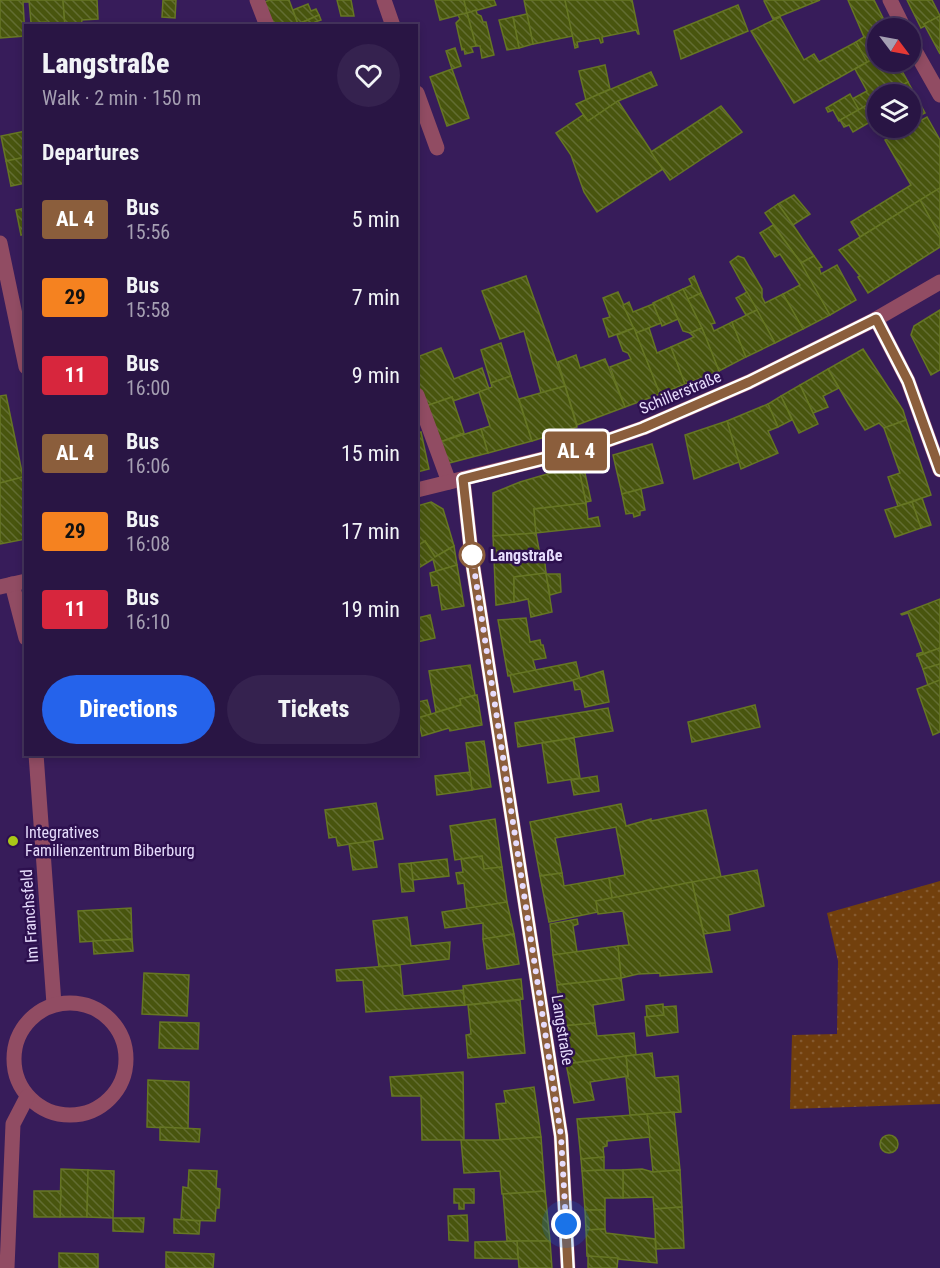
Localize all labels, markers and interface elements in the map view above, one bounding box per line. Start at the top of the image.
north arrow [867,18,921,72]
map controls [867,18,921,138]
button: heart [337,44,400,107]
text: Langstraße [42,47,169,80]
button: layers [867,84,921,138]
text: Walk · 2 min · 150 m [42,86,201,110]
text: Departures [42,140,139,165]
text: Bus [126,195,159,220]
text: AL 4 [56,207,94,231]
text: 5 min [352,207,400,232]
text: 15:56 [126,220,170,244]
text: Bus [126,273,159,298]
text: 29 [64,285,86,309]
text: 7 min [352,285,400,310]
text: 15:58 [126,298,170,322]
text: Bus [126,351,159,376]
text: 11 [64,363,86,387]
text: 9 min [352,363,400,388]
street label: Schillerstraße [636,367,724,418]
text: 16:00 [126,376,170,400]
text: Bus [126,429,159,454]
line badge: AL 4 [534,432,618,470]
text: AL 4 [557,439,595,463]
text: AL 4 [56,441,94,465]
text: 15 min [341,441,400,466]
text: 16:06 [126,454,170,478]
text: Bus [126,507,159,532]
text: 29 [64,519,86,543]
text: 17 min [341,519,400,544]
text: 16:08 [126,532,170,556]
marker: Langstraße [459,542,485,568]
place label: Langstraße [490,546,563,565]
text: Bus [126,585,159,610]
text: 11 [64,597,86,621]
text: 19 min [341,597,400,622]
text: 16:10 [126,610,170,634]
button: Directions [42,675,215,744]
button: Tickets [227,675,400,744]
place label: Integratives Familienzentrum Biberburg [25,823,195,860]
marker: Integratives Familienzentrum Biberburg [6,834,20,848]
street label: Im Franchsfeld [17,869,42,963]
street label: Langstraße [548,994,577,1067]
your location [551,1209,581,1239]

